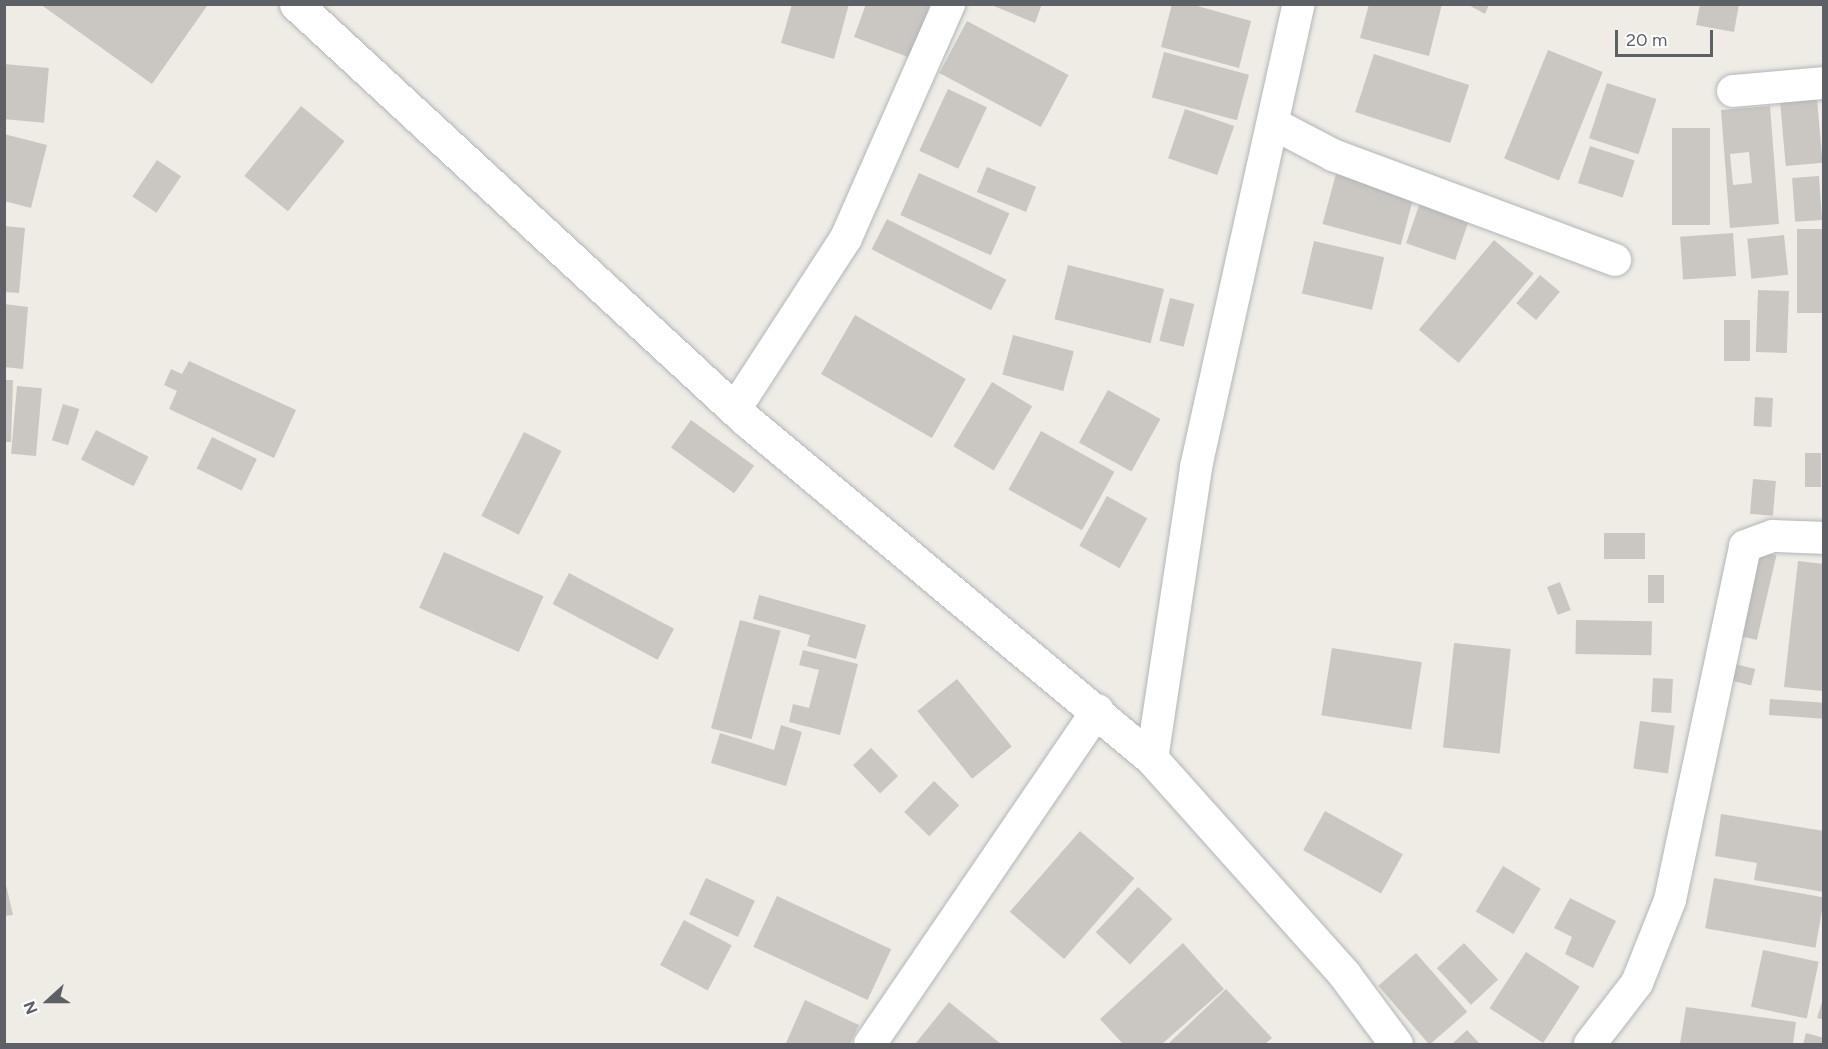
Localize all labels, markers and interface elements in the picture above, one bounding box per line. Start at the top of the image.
scale bar [1618,18,1716,56]
text: 20 m [1626,29,1667,51]
north arrow [18,971,78,1031]
text: N [20,998,42,1017]

